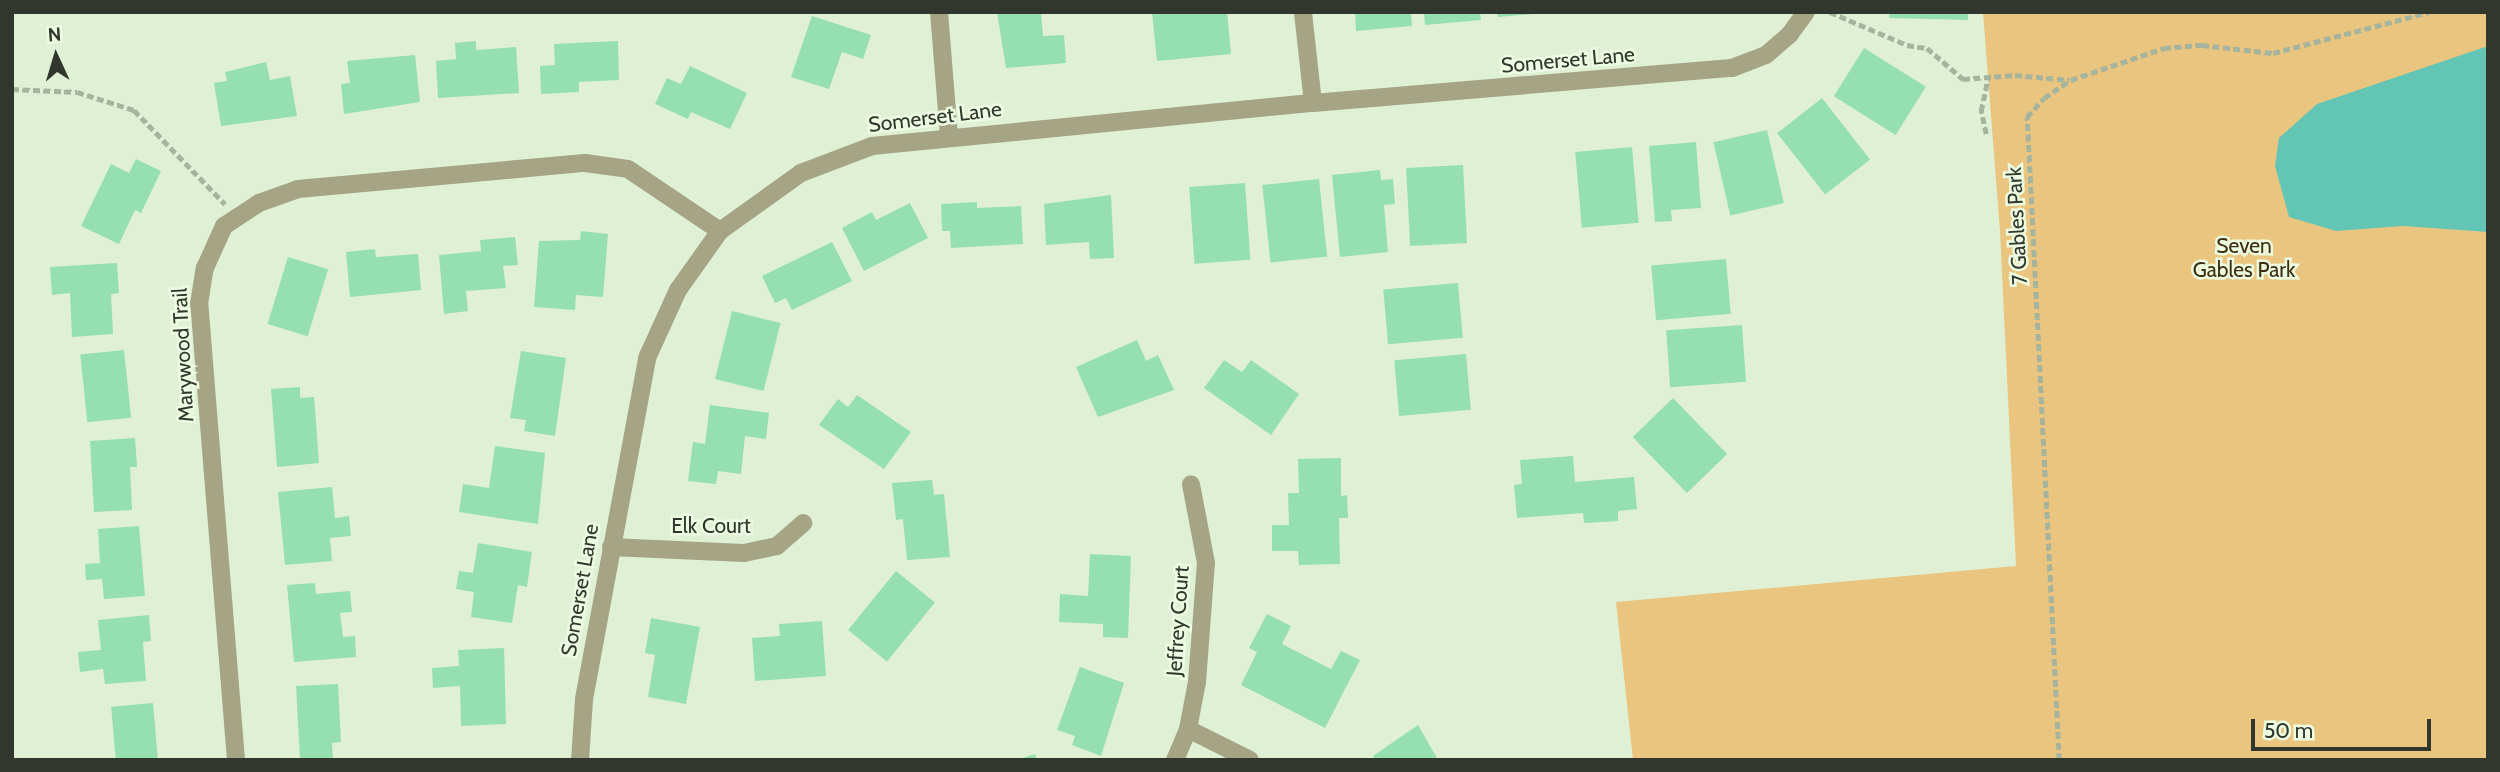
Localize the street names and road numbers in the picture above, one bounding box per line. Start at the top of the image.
street label: Somerset Lane [1500,42,1636,78]
street label: Somerset Lane [867,96,1003,138]
street label: 7 Gables Park [2001,166,2033,286]
street label: Marywood Trail [167,287,199,423]
street label: Elk Court [671,513,751,539]
street label: Somerset Lane [556,522,604,658]
street label: Jeffrey Court [1162,565,1194,677]

